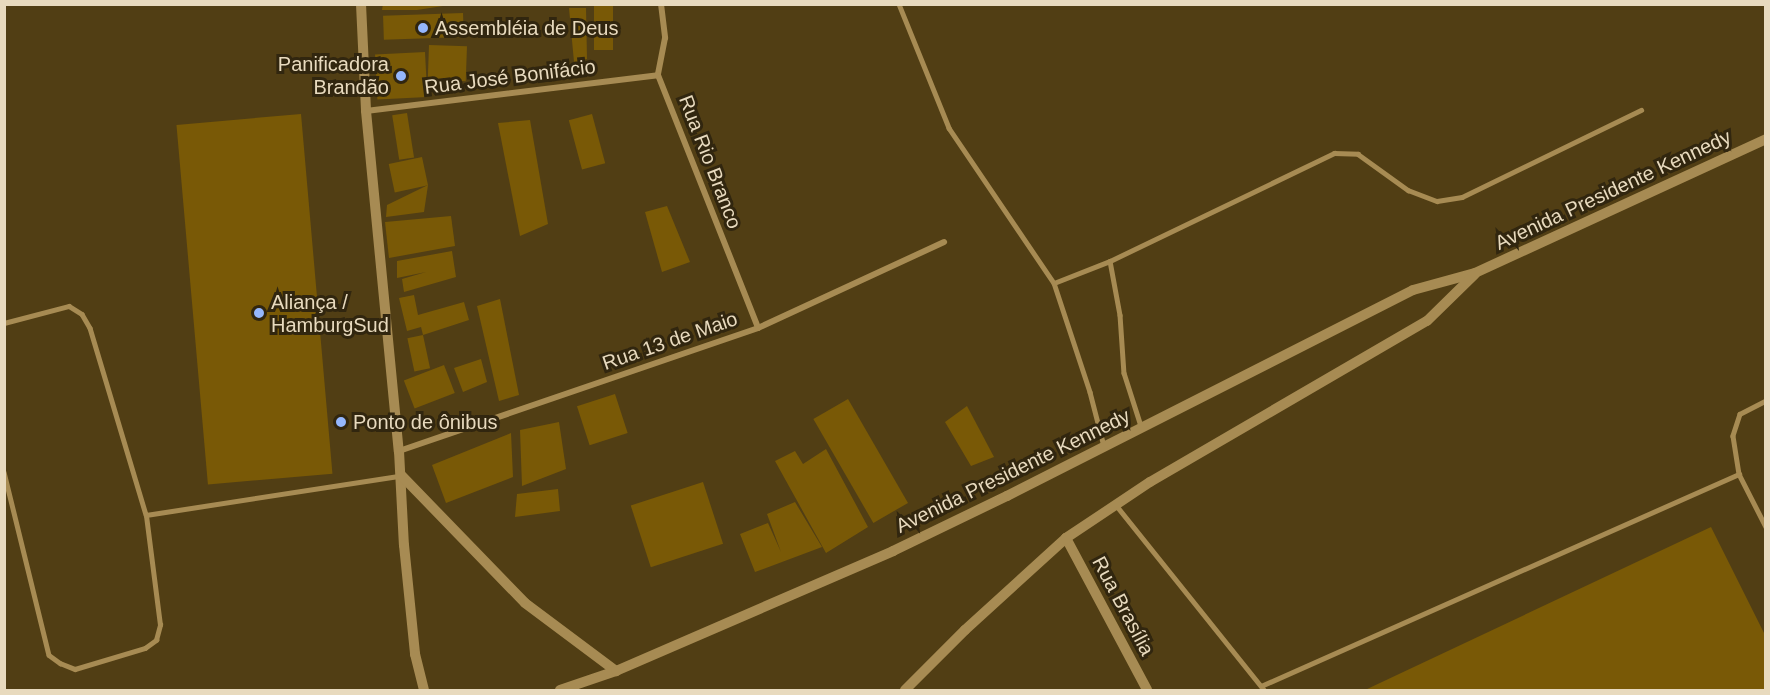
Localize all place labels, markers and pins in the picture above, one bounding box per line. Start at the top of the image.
place label: Assembléia de Deus [435,16,618,40]
marker: Assembléia de Deus [416,21,430,35]
place label: Panificadora Brandão [278,52,389,99]
marker: Panificadora Brandão [394,69,408,83]
place label: Aliança / HamburgSud [271,290,389,337]
marker: Aliança / HamburgSud [252,306,266,320]
place label: Ponto de ônibus [353,410,498,434]
marker: Ponto de ônibus [334,415,348,429]

